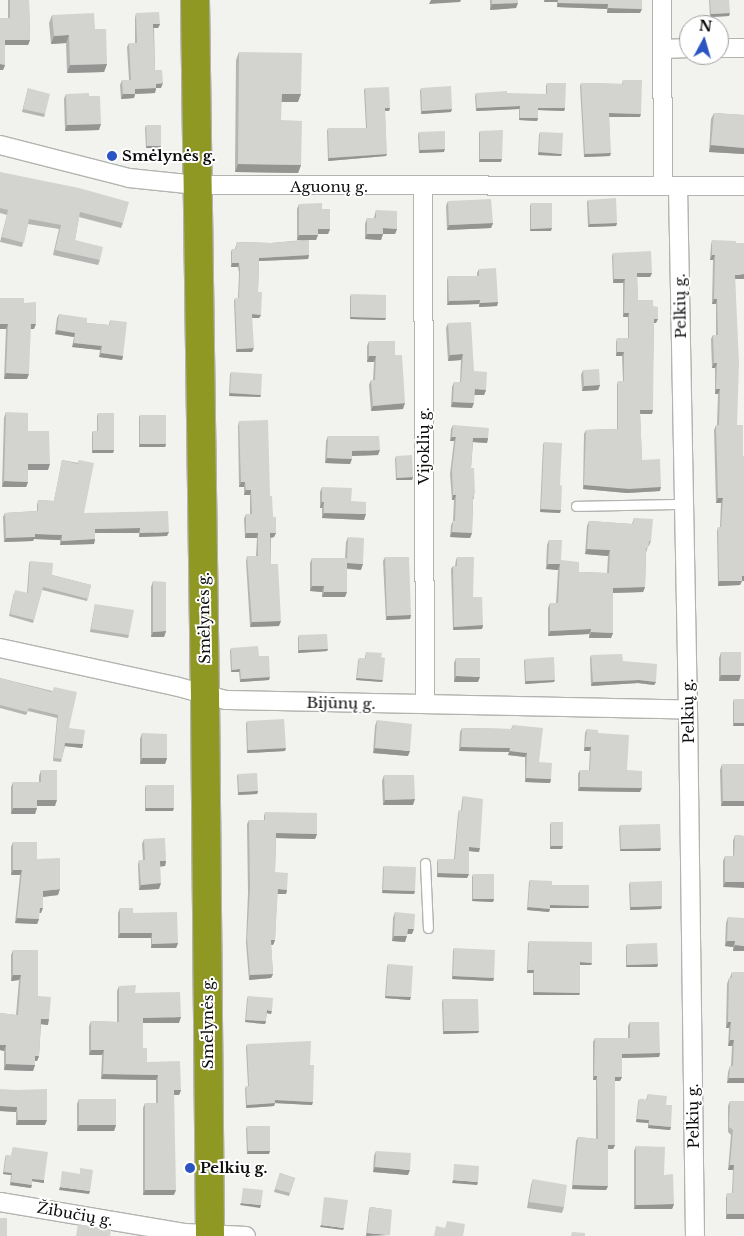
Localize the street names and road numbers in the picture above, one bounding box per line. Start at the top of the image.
street label: Aguonų g. [290,178,368,196]
street label: Pelkių g. [670,273,690,339]
street label: Vijoklių g. [415,407,433,485]
street label: Smėlynės g. [194,572,214,664]
street label: Pelkių g. [678,678,698,744]
street label: Bijūnų g. [306,693,376,713]
street label: Smėlynės g. [199,977,217,1069]
street label: Pelkių g. [683,1083,703,1149]
street label: Žibučių g. [36,1198,114,1230]

